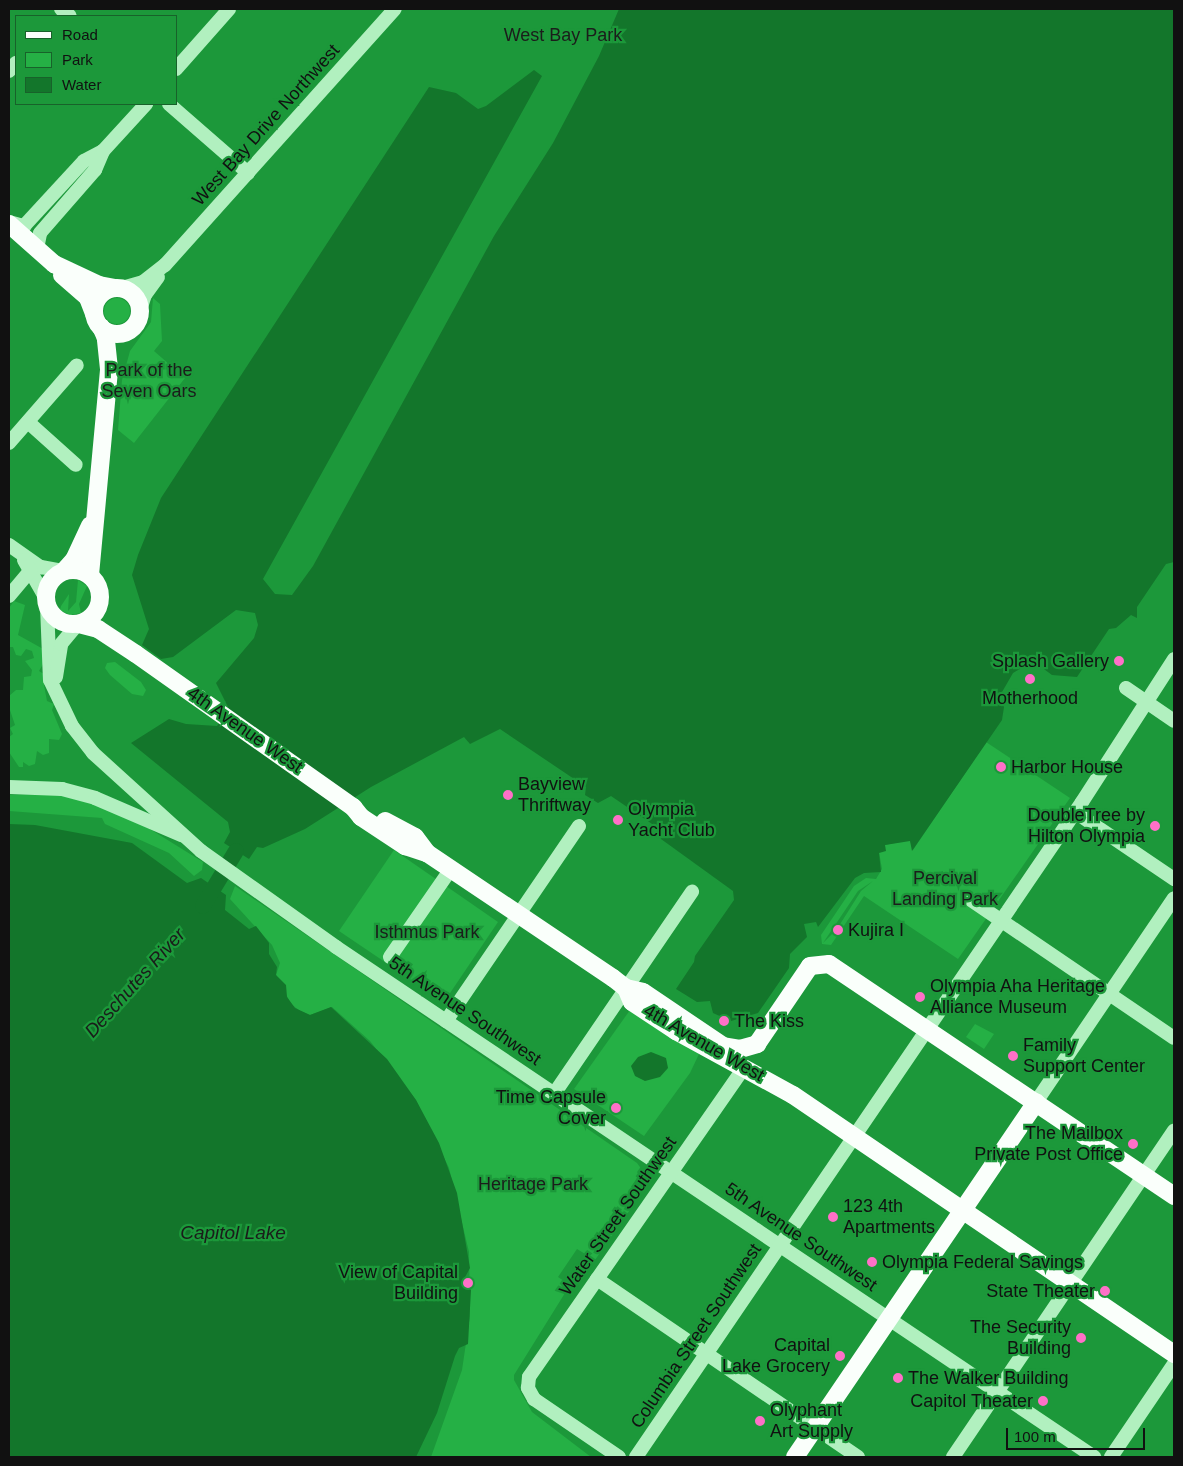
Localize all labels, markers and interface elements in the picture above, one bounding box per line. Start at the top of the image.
legend [15,15,178,105]
park label: West Bay Park [504,24,622,46]
text: Road [62,26,98,43]
street label: West Bay Drive Northwest [188,40,344,210]
text: Park [62,51,93,68]
text: Water [62,76,101,93]
park label: Park of the Seven Oars [101,360,197,402]
place label: Splash Gallery [992,650,1109,672]
marker: Splash Gallery [1113,655,1125,667]
marker: Motherhood [1024,673,1036,685]
street label: 4th Avenue West [183,682,307,778]
place label: Motherhood [982,687,1078,709]
place label: Harbor House [1011,756,1123,778]
marker: Harbor House [995,761,1007,773]
place label: Bayview Thriftway [518,774,591,816]
marker: Bayview Thriftway [502,789,514,801]
place label: Olympia Yacht Club [628,799,715,842]
place label: DoubleTree by Hilton Olympia [1028,805,1145,848]
marker: Olympia Yacht Club [612,814,624,826]
marker: DoubleTree by Hilton Olympia [1149,820,1161,832]
park label: Percival Landing Park [892,868,998,911]
place label: Kujira I [848,919,904,941]
park label: Isthmus Park [374,921,480,943]
water label: Deschutes River [80,924,190,1042]
marker: Kujira I [832,924,844,936]
street label: 5th Avenue Southwest [384,952,546,1070]
place label: Olympia Aha Heritage Alliance Museum [930,976,1106,1019]
marker: Olympia Aha Heritage Alliance Museum [914,991,926,1003]
street label: 4th Avenue West [640,1000,768,1086]
place label: The Kiss [734,1010,804,1032]
marker: The Kiss [718,1015,730,1027]
place label: Family Support Center [1023,1035,1145,1078]
marker: Family Support Center [1007,1050,1019,1062]
place label: Time Capsule Cover [496,1087,606,1130]
marker: Time Capsule Cover [610,1102,622,1114]
place label: The Mailbox Private Post Office [974,1123,1123,1166]
street label: Water Street Southwest [555,1132,681,1300]
marker: The Mailbox Private Post Office [1127,1138,1139,1150]
park label: Heritage Park [478,1173,588,1195]
street label: 5th Avenue Southwest [720,1178,882,1296]
place label: 123 4th Apartments [843,1196,935,1238]
marker: 123 4th Apartments [827,1211,839,1223]
water label: Capitol Lake [180,1222,286,1244]
street label: Columbia Street Southwest [626,1240,766,1432]
place label: Olympia Federal Savings [882,1251,1083,1273]
marker: Olympia Federal Savings [866,1256,878,1268]
place label: View of Capital Building [338,1262,458,1304]
marker: View of Capital Building [462,1277,474,1289]
place label: State Theater [986,1280,1095,1302]
marker: State Theater [1099,1285,1111,1297]
place label: The Security Building [970,1317,1071,1360]
marker: The Security Building [1075,1332,1087,1344]
place label: Capital Lake Grocery [722,1335,830,1378]
marker: Capital Lake Grocery [834,1350,846,1362]
place label: The Walker Building [908,1367,1068,1389]
marker: The Walker Building [892,1372,904,1384]
place label: Capitol Theater [910,1390,1033,1412]
marker: Capitol Theater [1037,1395,1049,1407]
place label: Olyphant Art Supply [770,1400,853,1442]
marker: Olyphant Art Supply [754,1415,766,1427]
scale bar [1008,1418,1147,1450]
text: 100 m [1014,1428,1056,1445]

